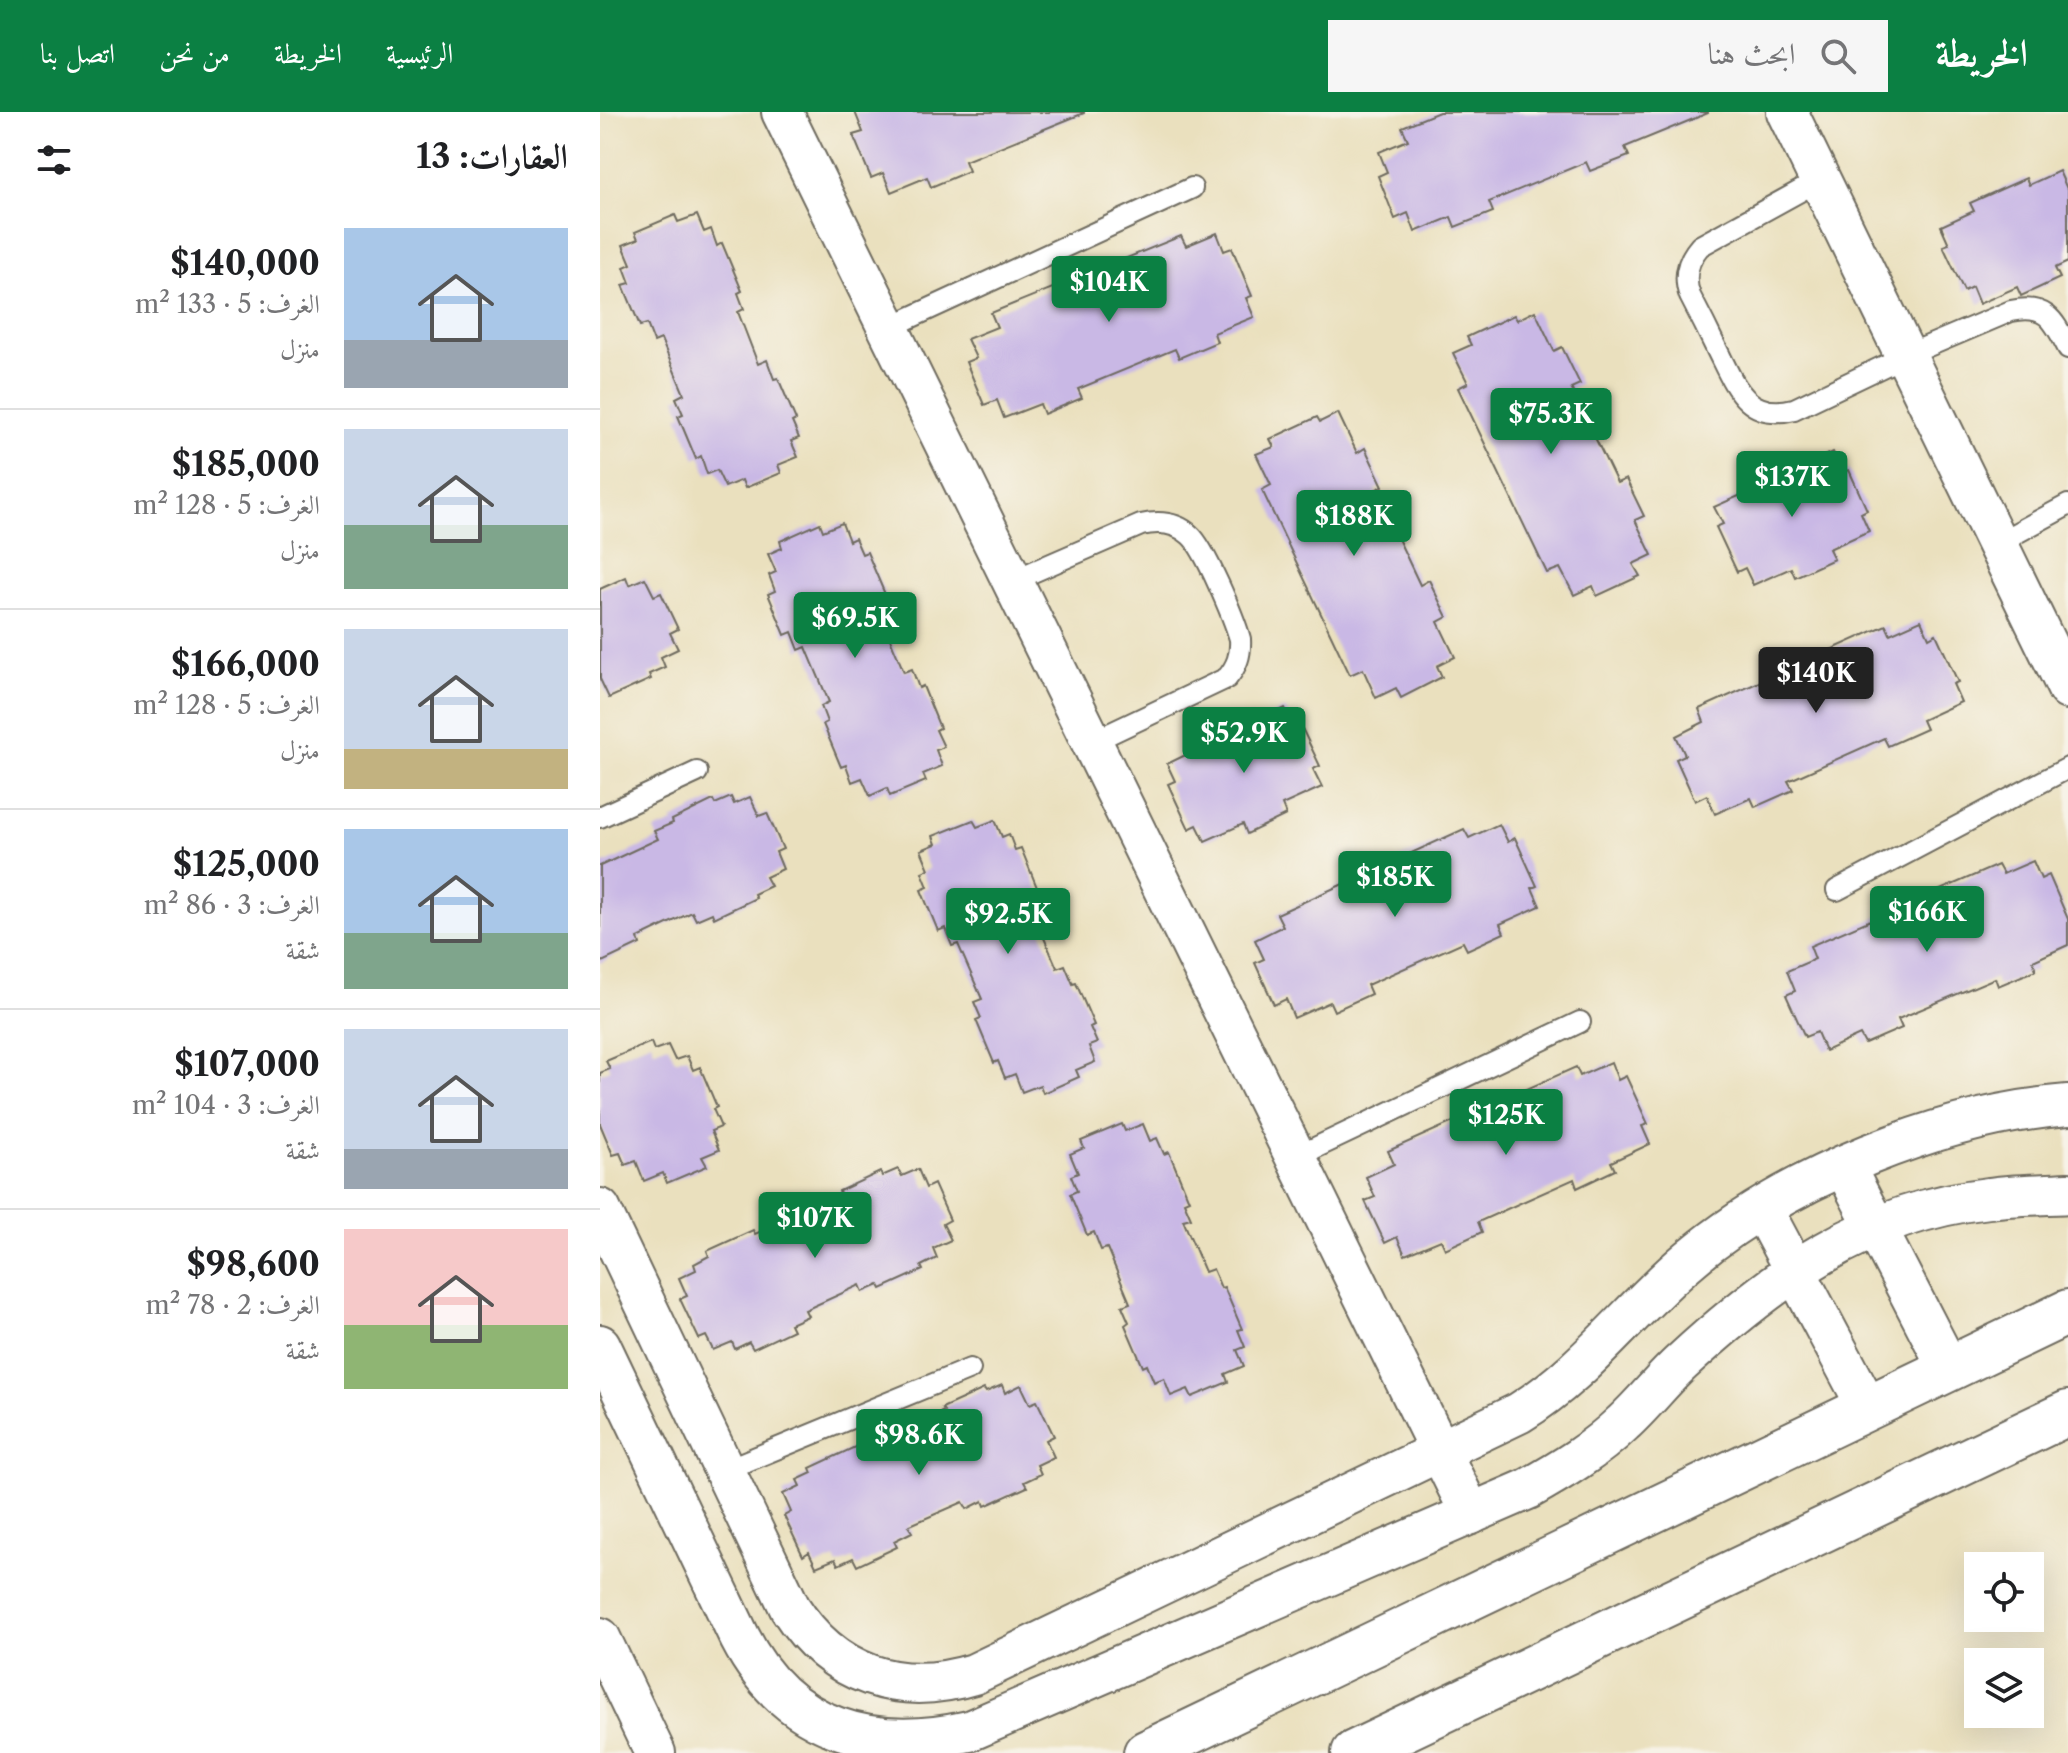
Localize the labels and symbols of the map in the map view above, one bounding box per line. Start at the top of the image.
pin: $104K [1053,256,1165,324]
pin: $75.3K [1486,388,1616,456]
pin: $137K [1736,451,1848,519]
pin: $188K [1298,490,1410,558]
pin: $69.5K [790,592,920,660]
pin: $140K [1760,647,1872,715]
pin: $52.9K [1179,707,1309,775]
pin: $185K [1339,851,1451,919]
pin: $166K [1871,886,1983,954]
pin: $92.5K [943,888,1073,956]
pin: $125K [1450,1089,1562,1157]
pin: $107K [759,1192,871,1260]
pin: $98.6K [854,1409,984,1477]

